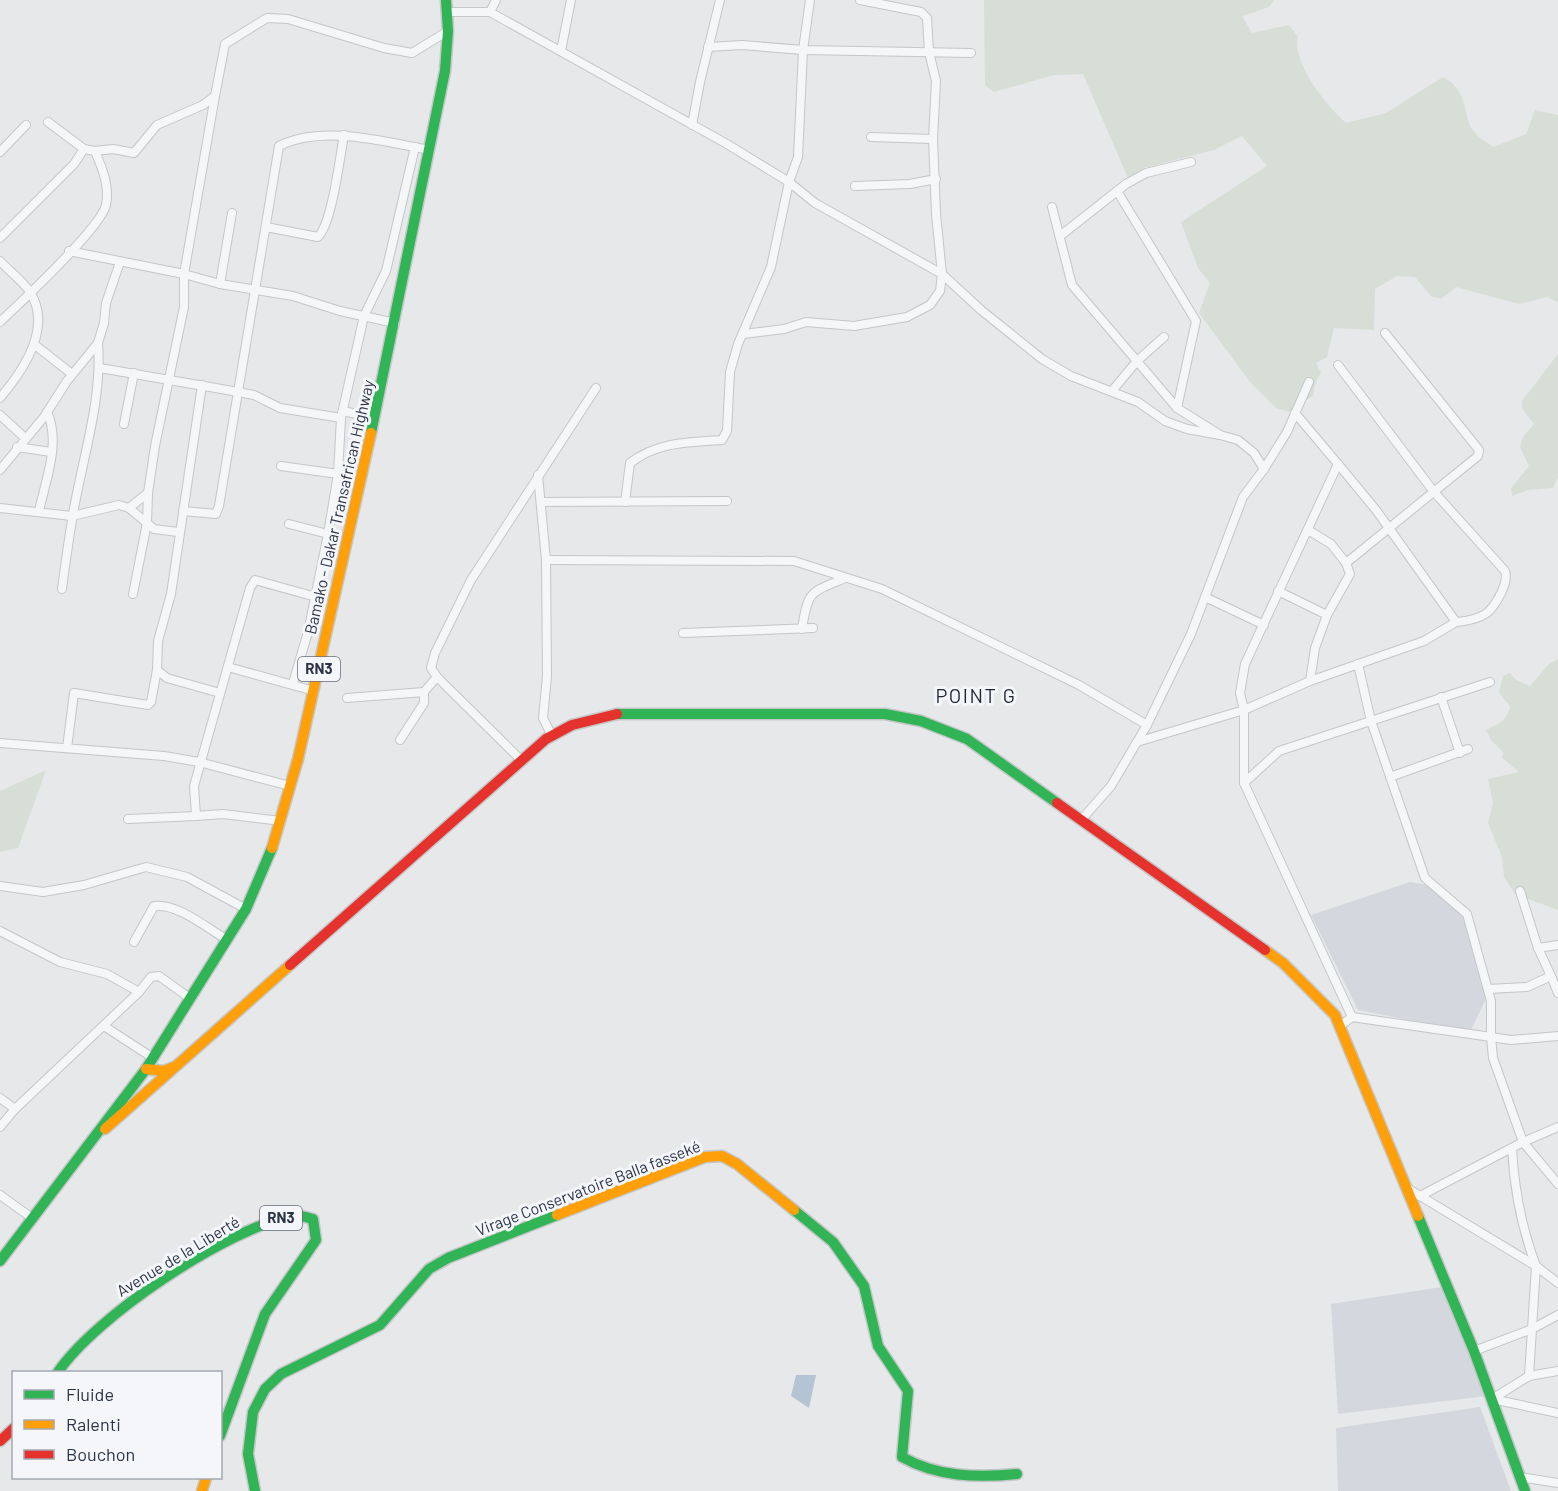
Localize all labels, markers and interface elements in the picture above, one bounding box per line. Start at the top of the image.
street label: Bamako - Dakar Transafrican Highway [300,377,377,636]
road number: RN3 [298,657,340,681]
district label: POINT G [935,683,1017,707]
street label: Virage Conservatoire Balla fasseké [473,1136,703,1239]
road number: RN3 [260,1206,302,1230]
street label: Avenue de la Liberté [113,1211,243,1300]
legend [12,1371,222,1479]
text: Fluide [66,1383,114,1405]
text: Ralenti [66,1413,121,1435]
text: Bouchon [66,1443,135,1465]

